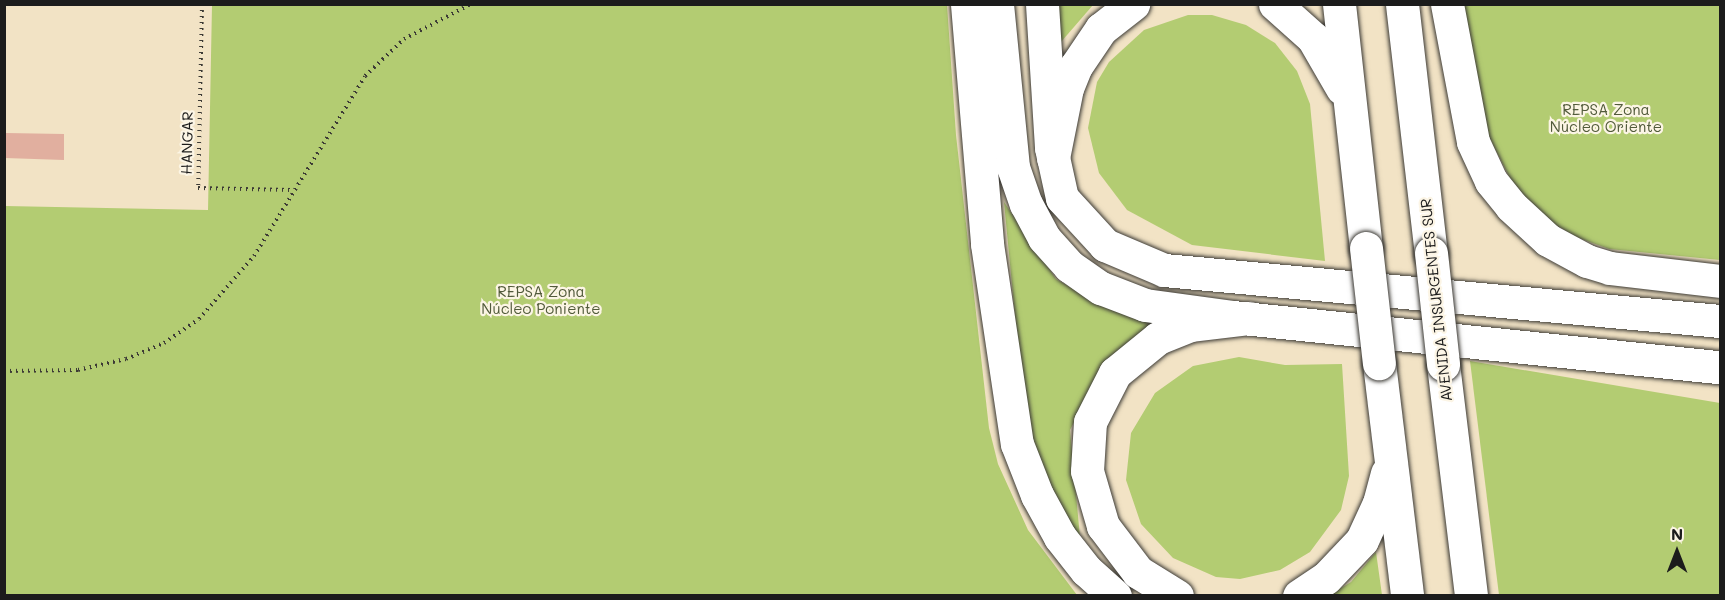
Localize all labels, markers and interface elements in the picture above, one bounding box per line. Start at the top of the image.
park label: REPSA Zona Núcleo Oriente [1550,100,1662,135]
street label: HANGAR [177,111,197,175]
street label: AVENIDA INSURGENTES SUR [1416,197,1456,403]
park label: REPSA Zona Núcleo Poniente [481,282,601,317]
north arrow [1647,522,1707,582]
text: N [1671,523,1683,544]

